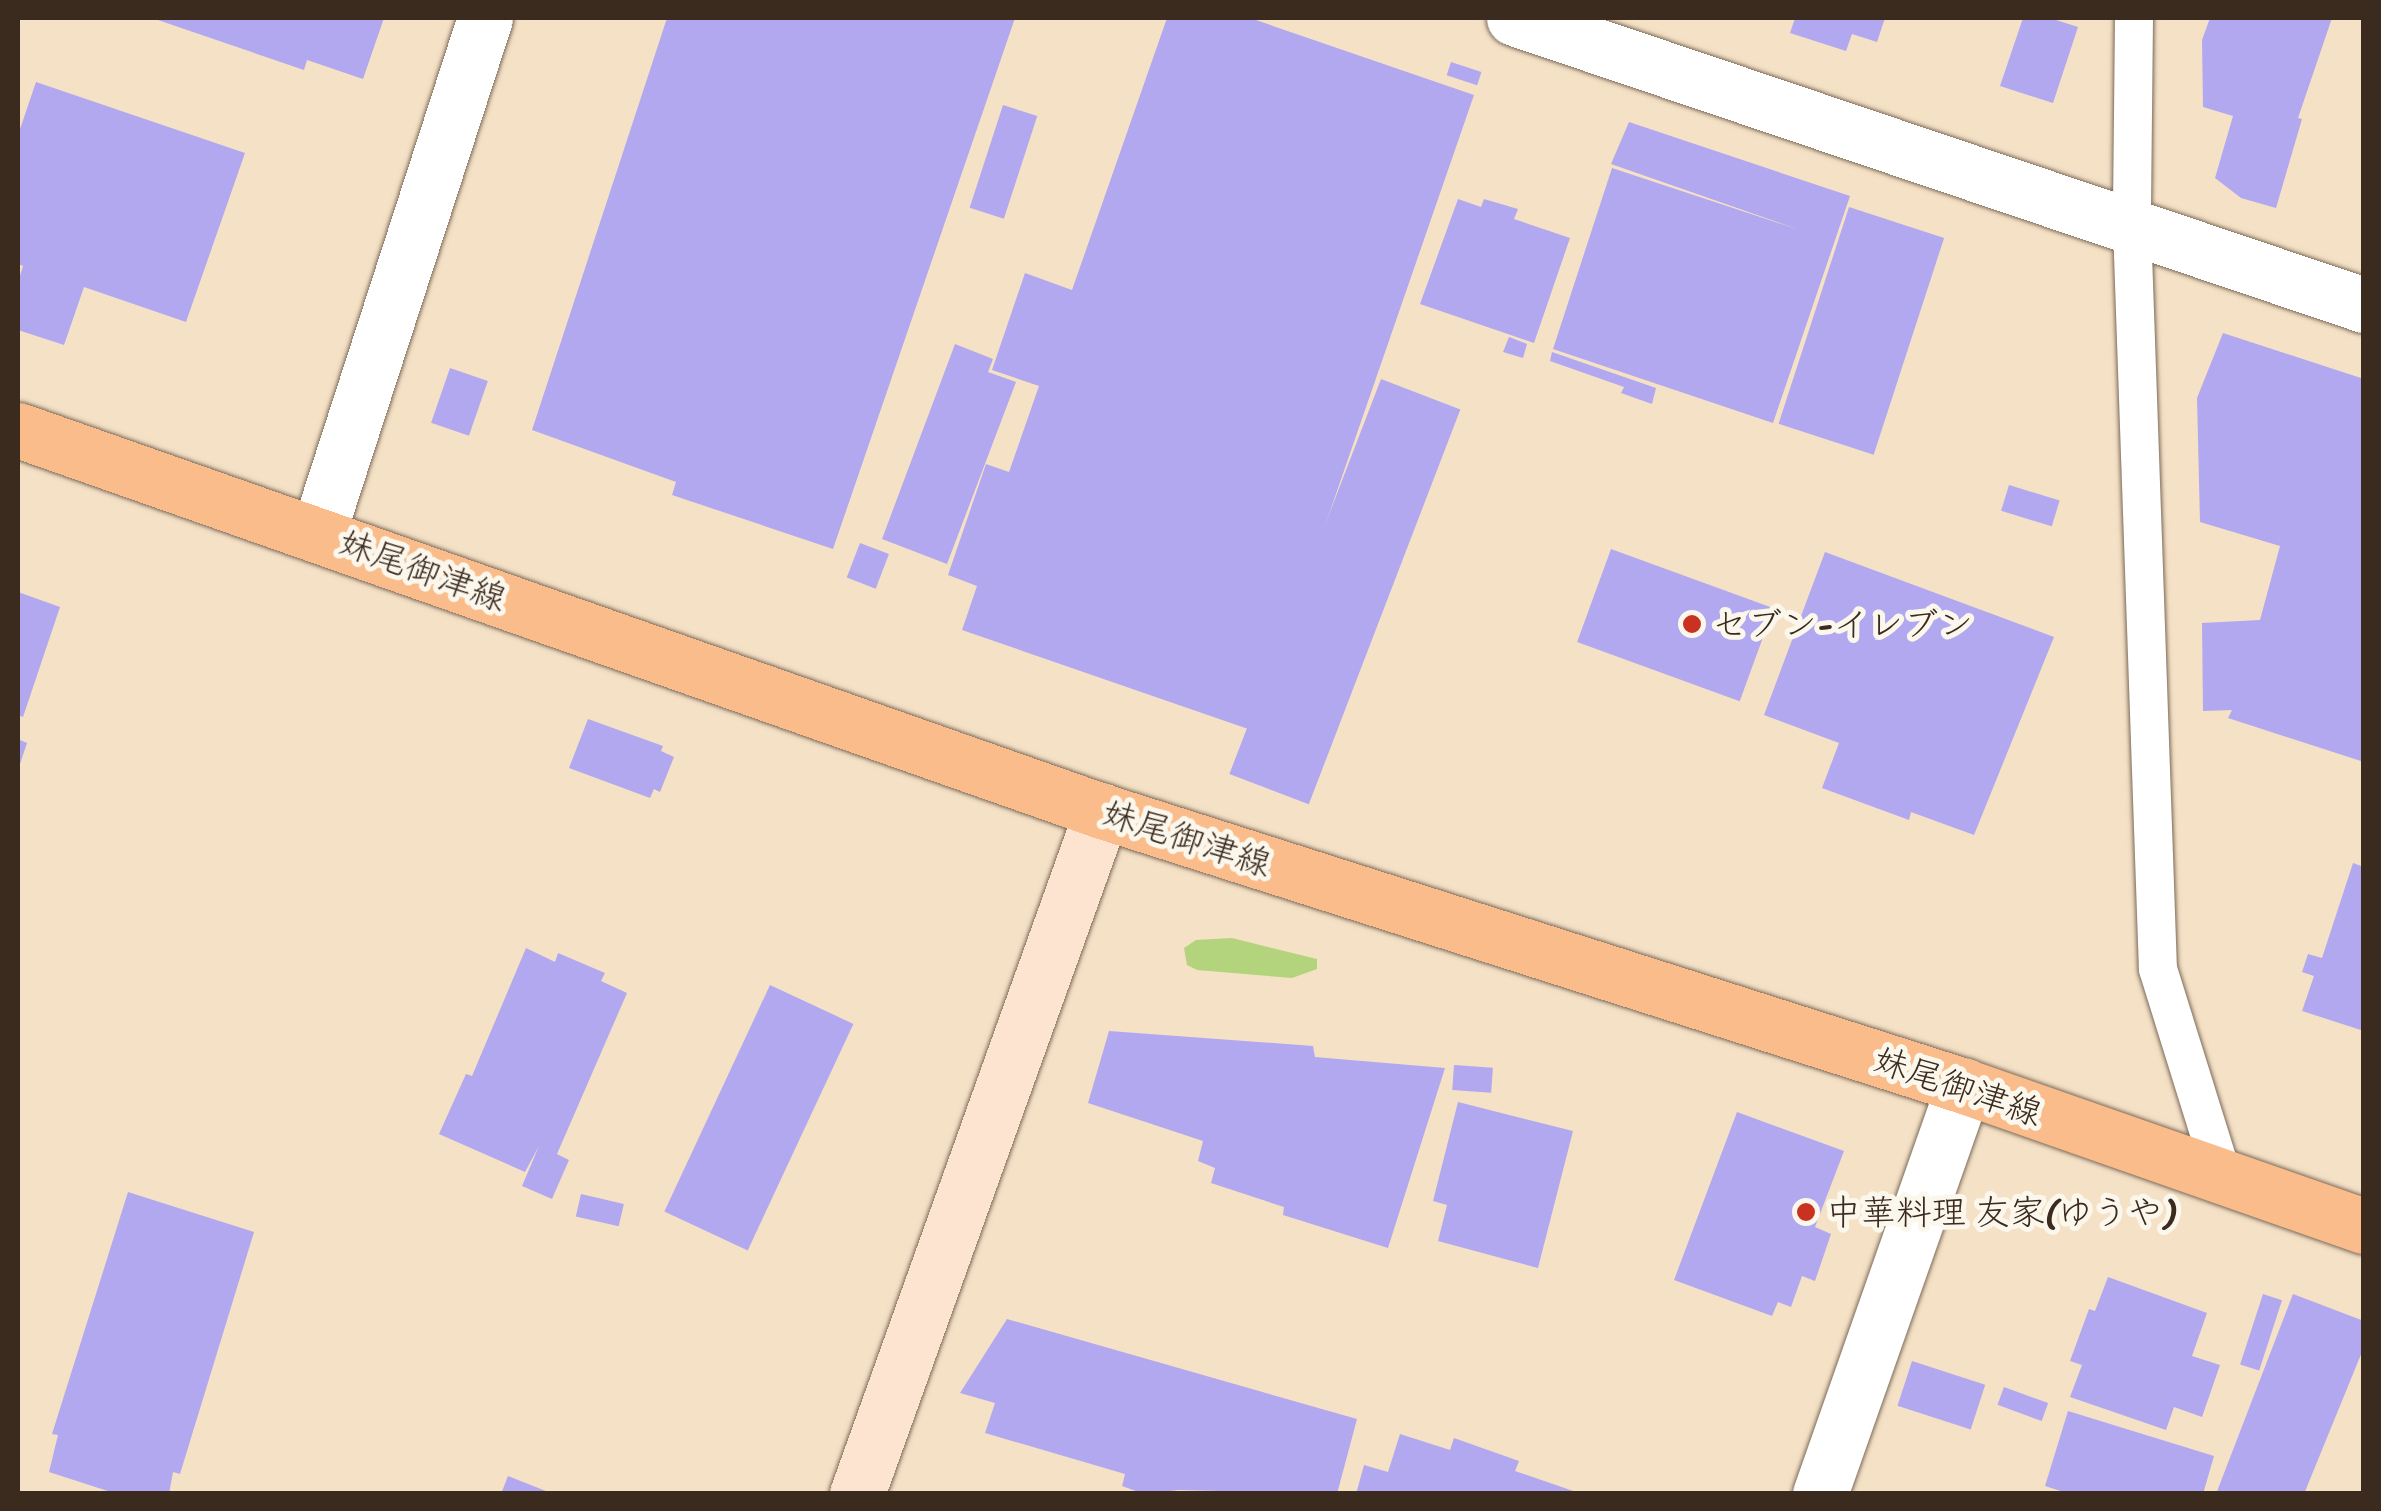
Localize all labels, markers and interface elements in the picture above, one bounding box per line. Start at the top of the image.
street label: 妹尾御津線 [334,520,512,620]
place label: セブン-イレブン [1712,603,1973,645]
marker: セブン-イレブン [1681,613,1703,635]
street label: 妹尾御津線 [1097,791,1277,885]
street label: 妹尾御津線 [1868,1038,2048,1134]
place label: 中華料理 友家(ゆうや) [1826,1191,2175,1233]
marker: 中華料理 友家(ゆうや) [1795,1201,1817,1223]

